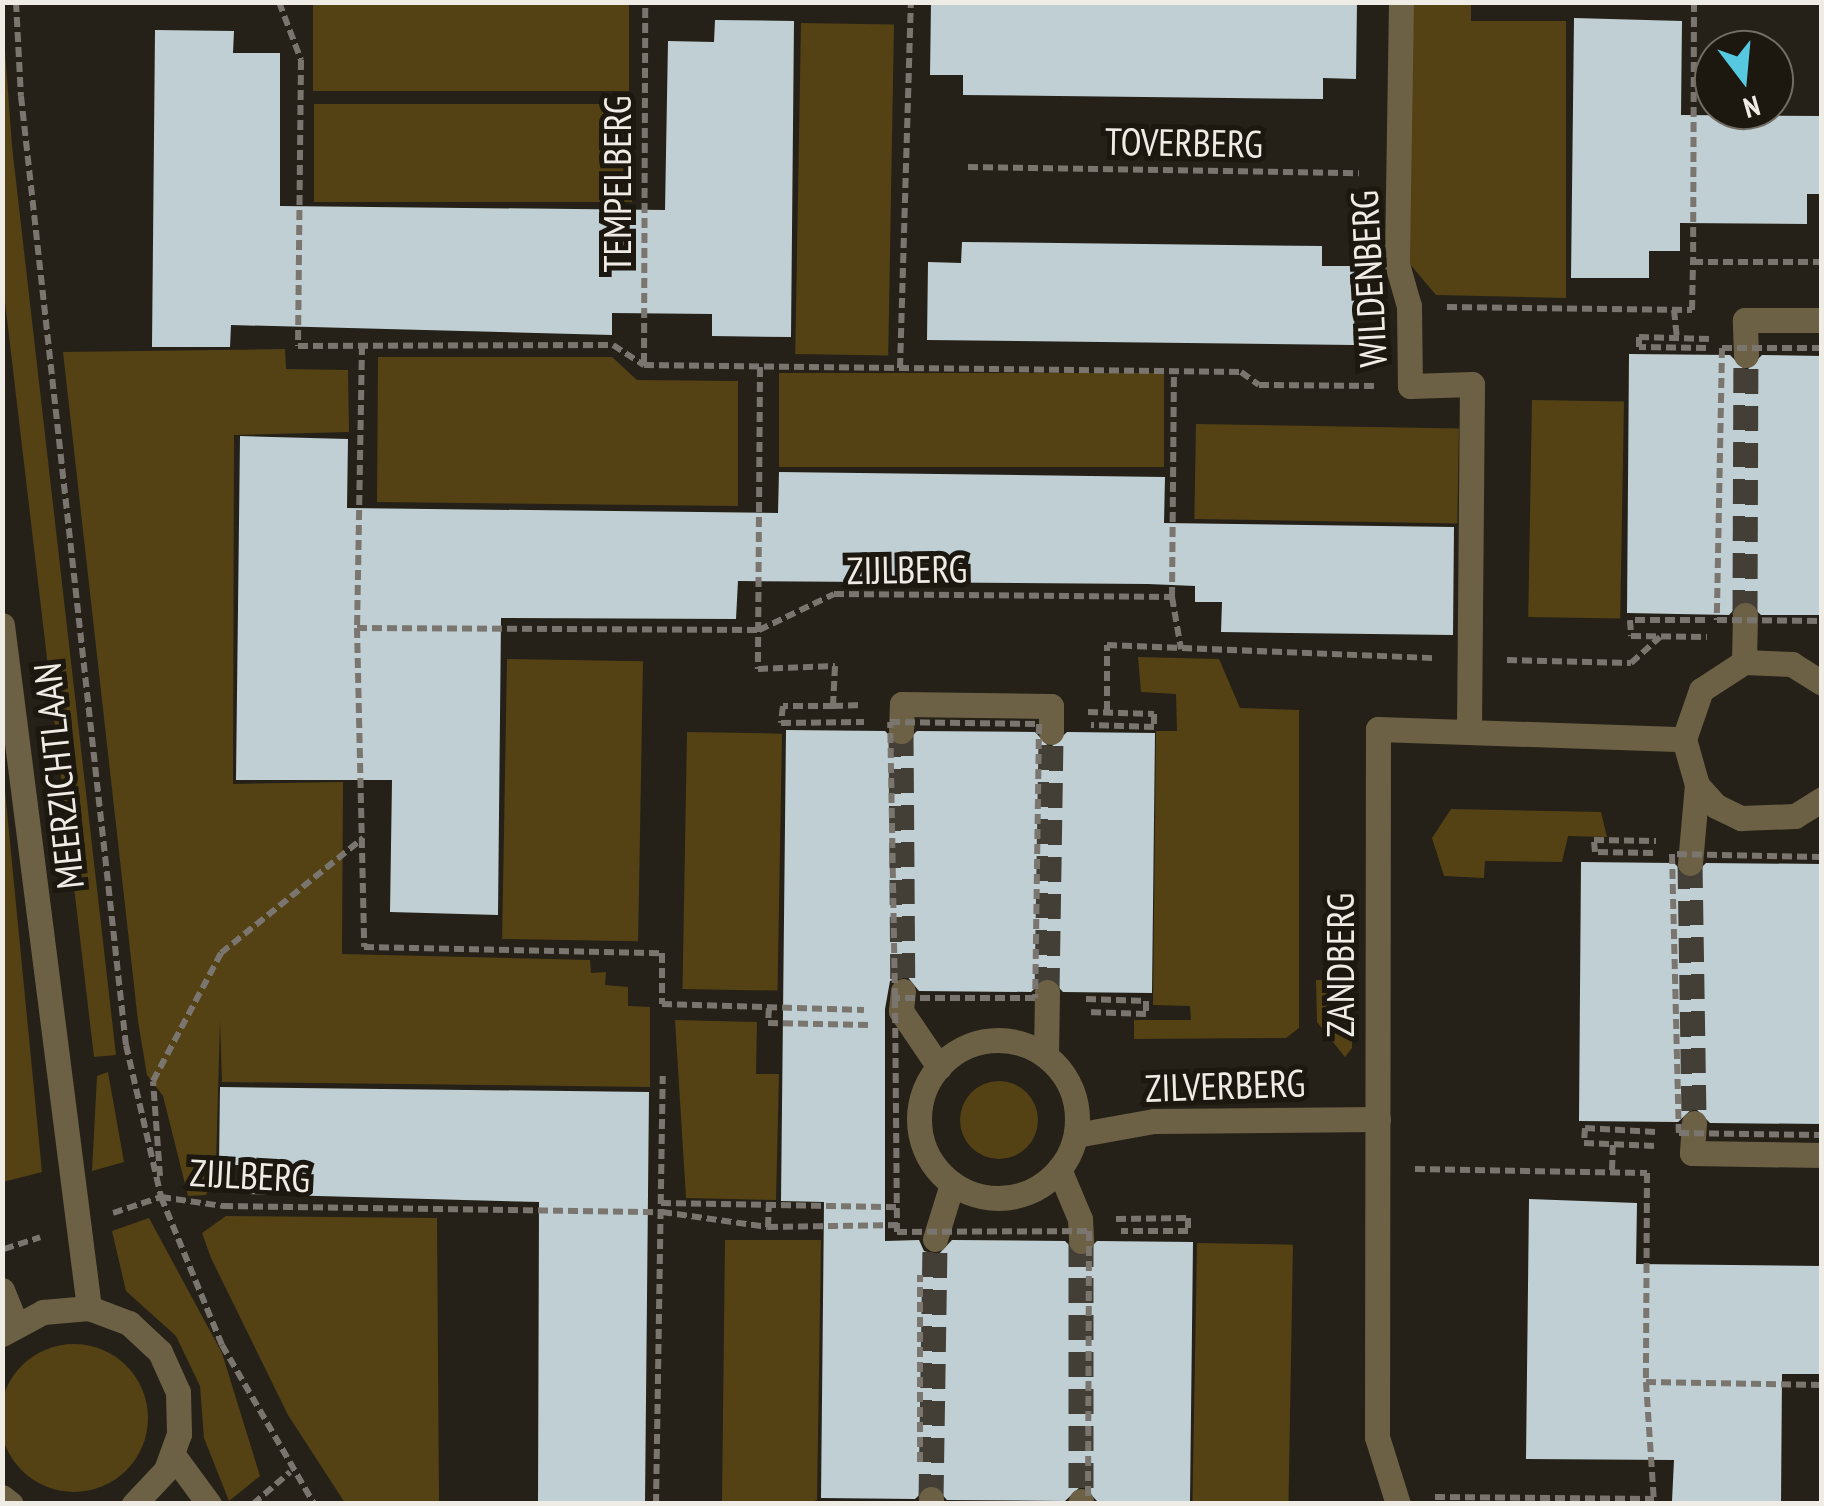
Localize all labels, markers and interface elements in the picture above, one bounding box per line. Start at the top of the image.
north arrow [1694,30,1794,130]
text: N [1739,88,1764,127]
street label: TEMPELBERG [594,96,640,272]
street label: TOVERBERG [1105,118,1263,166]
street label: WILDENBERG [1341,189,1395,369]
street label: ZIJLBERG [846,545,968,593]
street label: MEERZICHTLAAN [23,661,93,891]
street label: ZANDBERG [1317,893,1363,1037]
street label: ZILVERBERG [1144,1059,1306,1111]
street label: ZIJLBERG [189,1149,311,1201]

